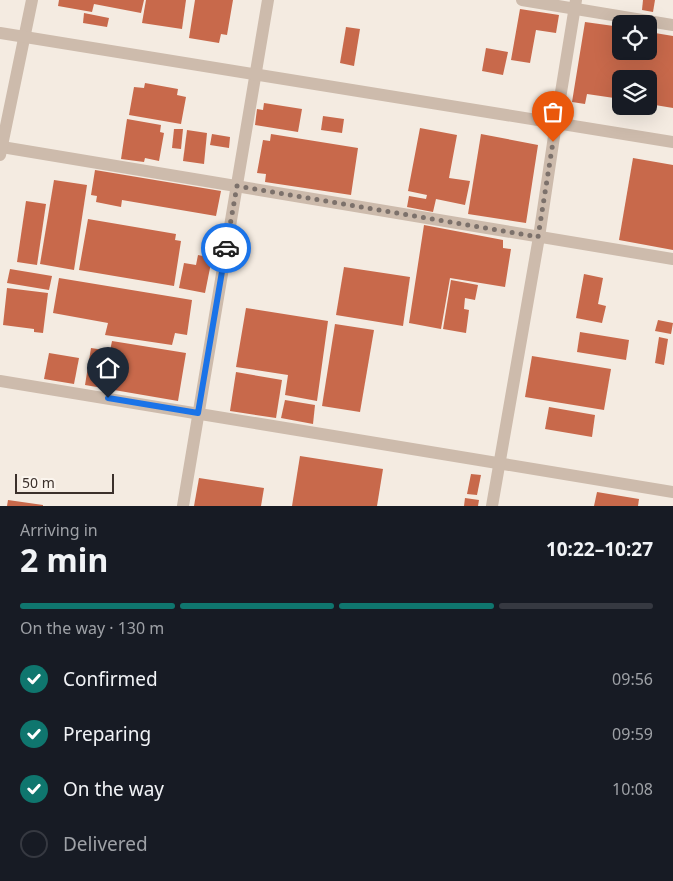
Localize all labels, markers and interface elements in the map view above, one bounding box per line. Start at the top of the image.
map controls [612,15,657,115]
button: locate [612,15,657,60]
button: layers [612,70,657,115]
pin [532,91,574,142]
icon: bag [539,98,567,126]
courier [201,223,251,273]
icon: car [212,234,240,262]
pin [87,347,129,398]
icon: home [94,354,122,382]
scale bar [15,471,114,494]
text: 50 m [22,473,55,492]
text: Arriving in [20,519,98,541]
text: 10:22–10:27 [546,536,653,562]
text: 2 min [20,538,108,581]
text: On the way · 130 m [20,617,164,639]
icon: check [20,665,48,693]
text: Confirmed [63,666,158,692]
text: 09:56 [612,668,653,690]
icon: check [20,720,48,748]
text: Preparing [63,721,151,747]
text: 09:59 [612,723,653,745]
icon: check [20,775,48,803]
text: On the way [63,776,164,802]
text: 10:08 [612,778,653,800]
text: Delivered [63,831,148,857]

